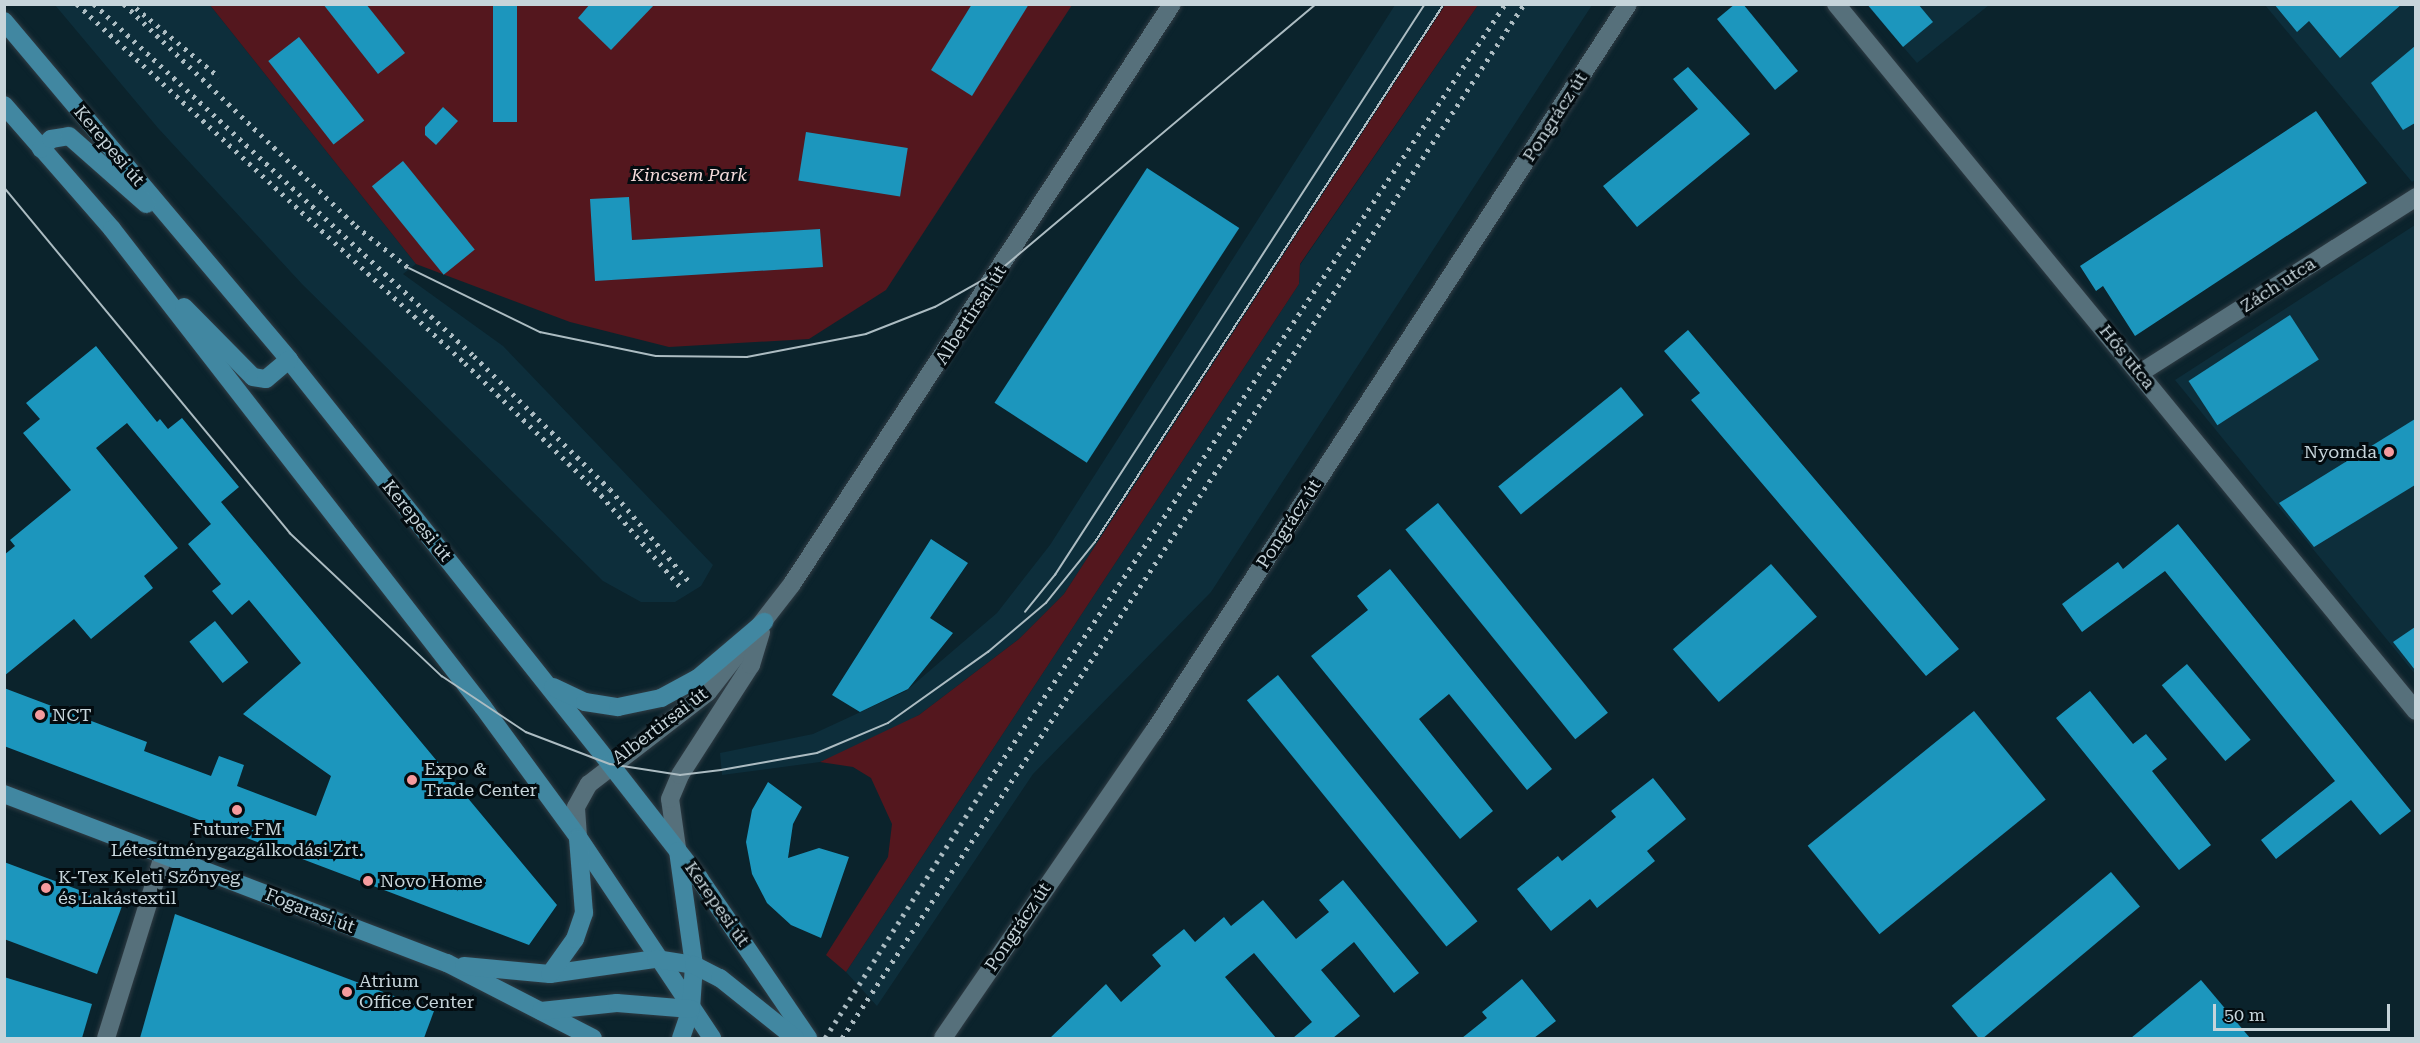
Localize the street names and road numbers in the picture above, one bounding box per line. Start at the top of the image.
street label: Pongrácz út [1518,68,1592,166]
street label: Kerepesi út [69,101,149,191]
street label: Zách utca [2237,253,2319,317]
street label: Albertirsai út [931,261,1011,369]
street label: Hős utca [2095,320,2159,394]
street label: Pongrácz út [1252,475,1326,573]
street label: Kerepesi út [378,476,456,566]
street label: Albertirsai út [608,683,712,769]
street label: Kerepesi út [680,858,754,950]
street label: Pongrácz út [981,879,1055,975]
street label: Fogarasi út [262,884,358,938]

